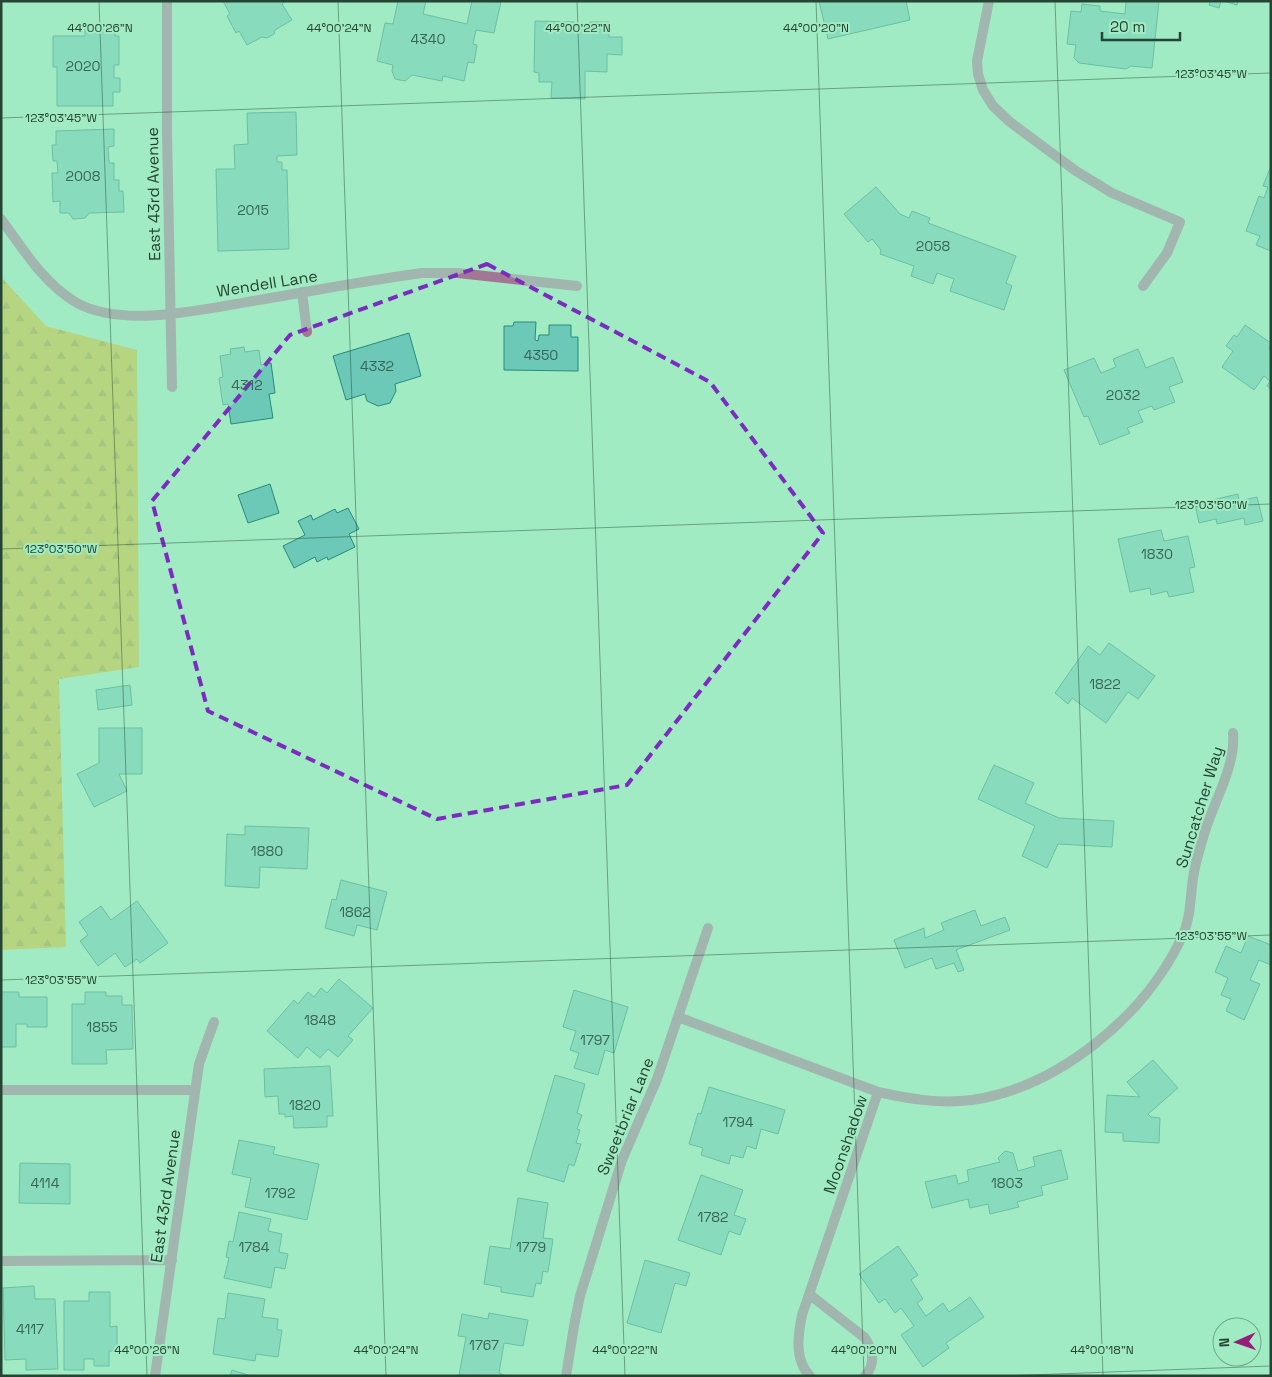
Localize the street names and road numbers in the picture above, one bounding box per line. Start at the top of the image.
street label: East 43rd Avenue [142,127,165,261]
street label: Wendell Lane [215,265,319,302]
street label: Suncatcher Way [1171,744,1228,871]
street label: Sweetbriar Lane [592,1054,659,1178]
street label: Moonshadow [819,1092,872,1197]
street label: East 43rd Avenue [146,1128,185,1264]

